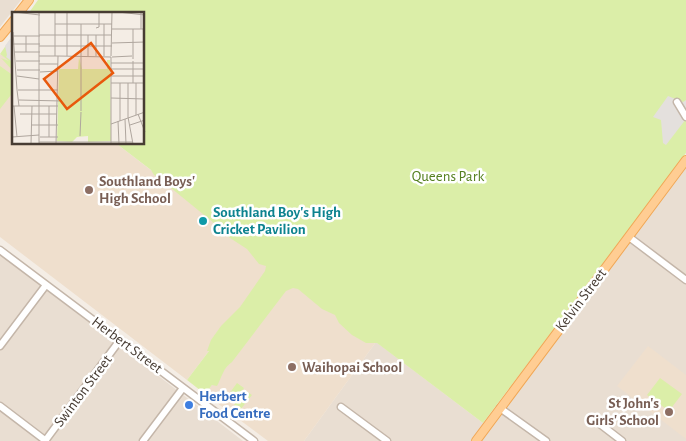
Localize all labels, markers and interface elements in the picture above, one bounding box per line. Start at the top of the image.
inset map [12,12,145,145]
park label: Queens Park [412,169,485,184]
place label: Southland Boys' High School [99,174,195,206]
marker: Southland Boys' High School [83,184,95,196]
place label: Southland Boy's High Cricket Pavilion [213,205,341,237]
marker: Southland Boy's High Cricket Pavilion [197,215,209,227]
street label: Kelvin Street [553,266,609,334]
street label: Herbert Street [89,314,165,376]
street label: Swinton Street [51,352,115,430]
place label: Waihopai School [302,360,402,375]
marker: Waihopai School [286,361,298,373]
place label: Herbert Food Centre [199,389,270,421]
place label: St John's Girls' School [586,396,659,428]
marker: Herbert Food Centre [183,399,195,411]
marker: St John's Girls' School [663,406,675,418]

